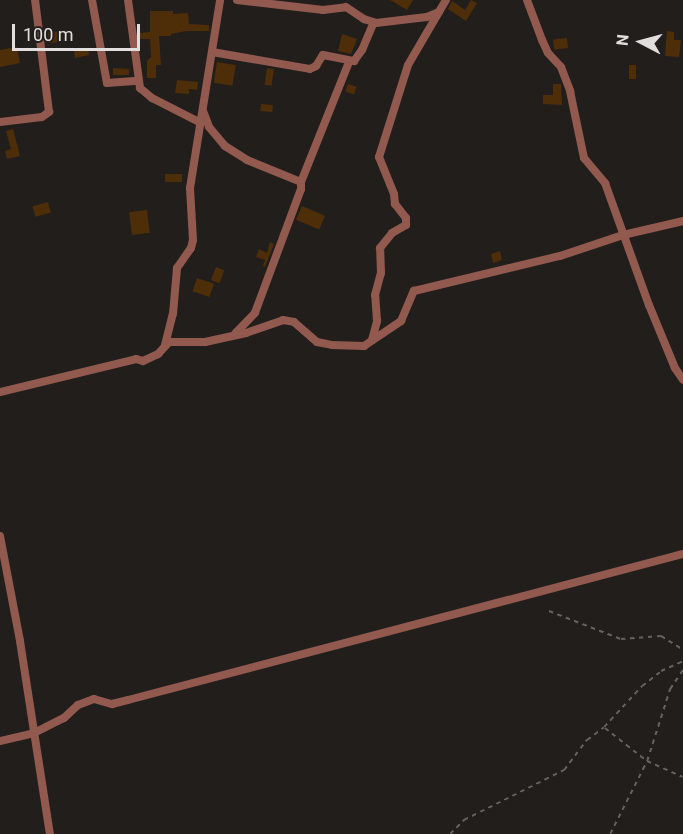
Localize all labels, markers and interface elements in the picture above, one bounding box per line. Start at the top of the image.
scale bar [15,12,142,50]
north arrow [611,12,671,72]
text: 100 m [23,24,74,45]
text: N [613,33,633,47]

